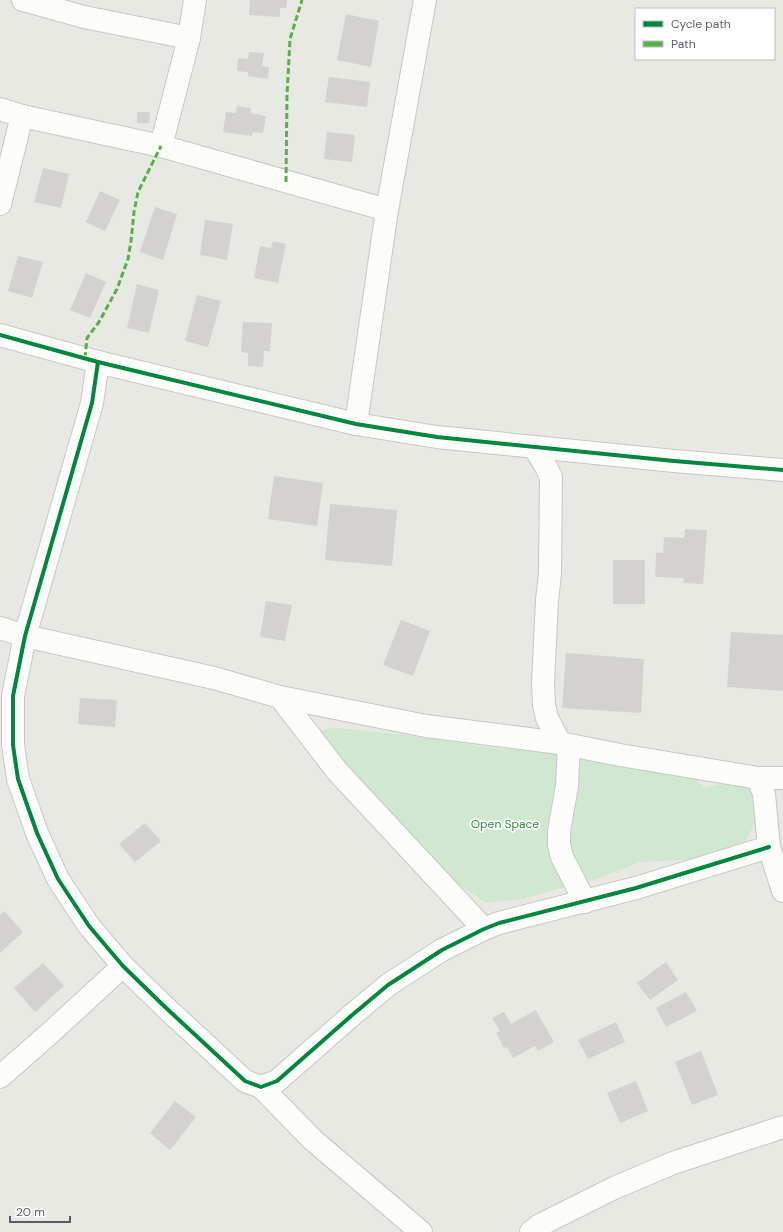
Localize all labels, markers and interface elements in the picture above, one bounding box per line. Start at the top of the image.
legend [635,8,775,60]
text: Cycle path [671,16,731,32]
text: Path [671,36,696,52]
park label: Open Space [471,816,539,832]
scale bar [10,1198,70,1224]
text: 20 m [16,1204,45,1220]

